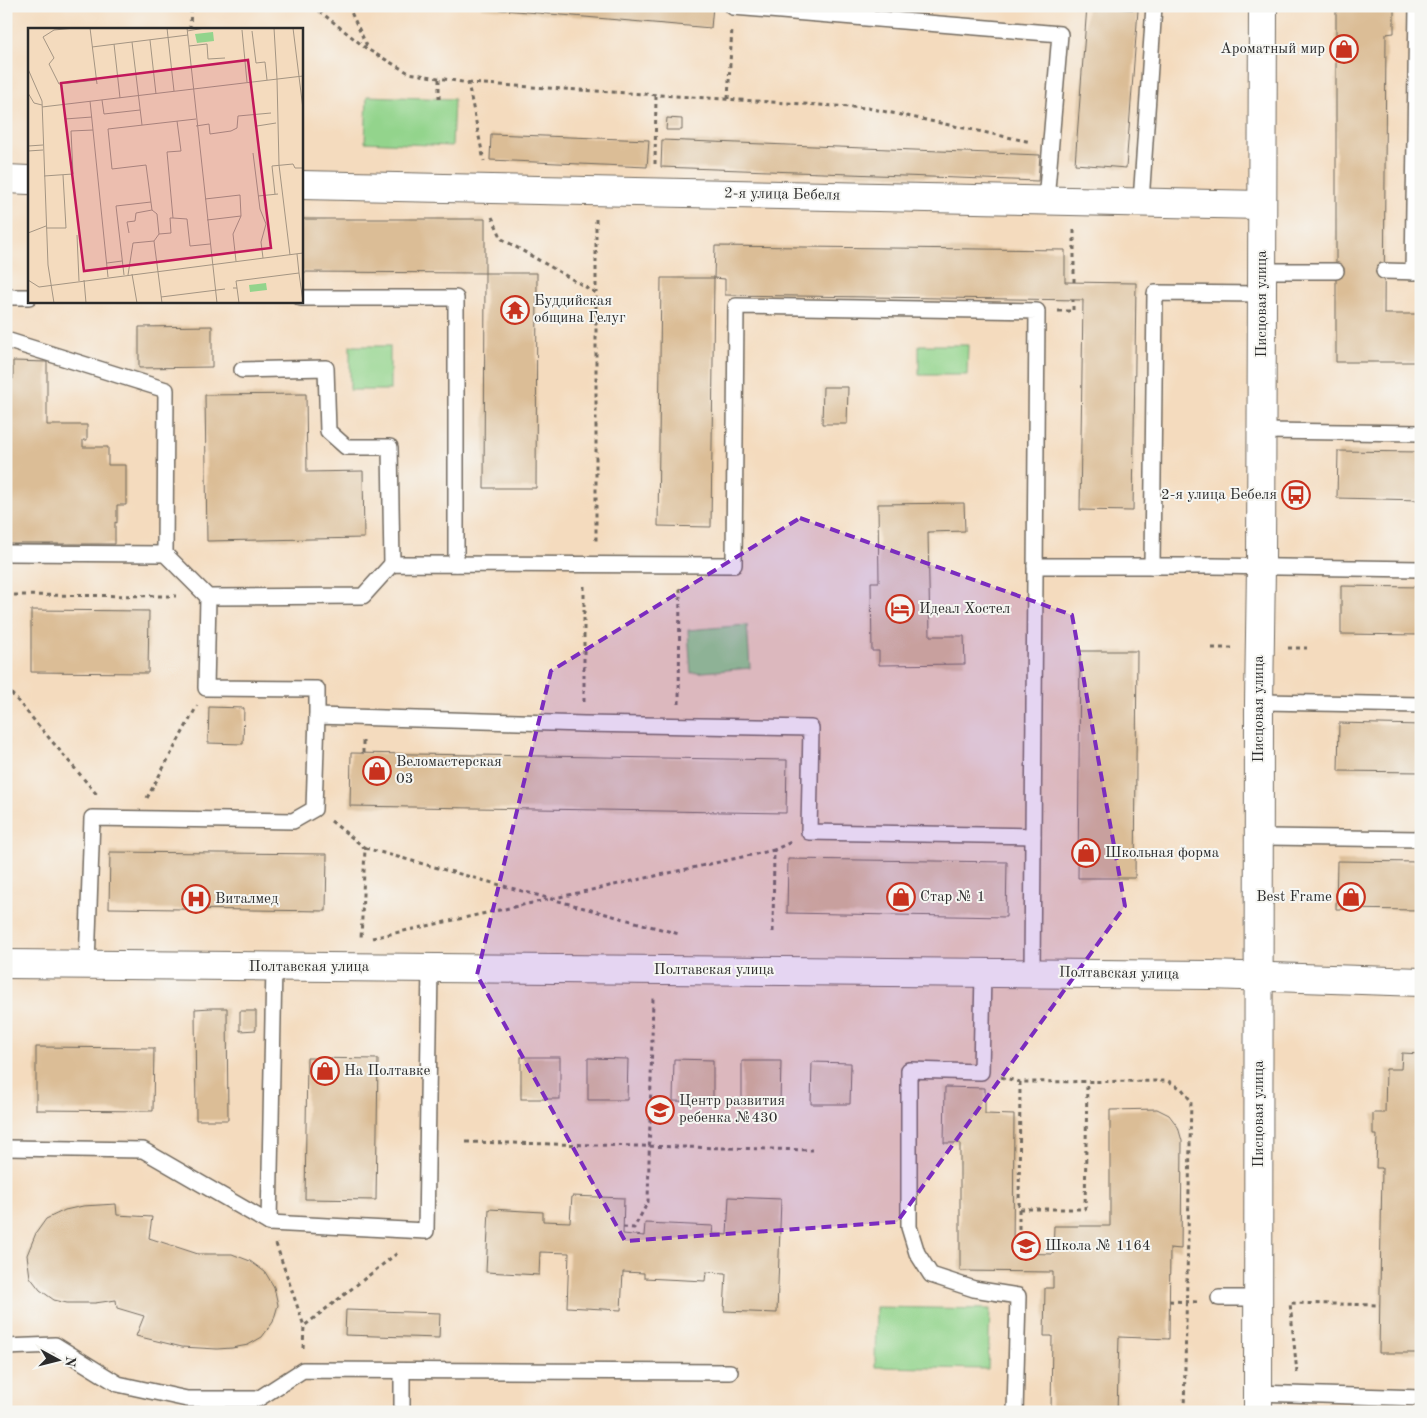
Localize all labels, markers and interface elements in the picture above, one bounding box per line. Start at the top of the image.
inset map [28,28,302,302]
shop icon: Ароматный мир [1329,34,1359,64]
place label: Ароматный мир [1220,42,1325,57]
street label: 2-я улица Бебеля [724,186,840,204]
street label: Писцовая улица [1255,250,1270,358]
place label: Буддийская община Гелуг [534,294,626,326]
temple icon: Буддийская община Гелуг [500,295,530,325]
bus stop icon: 2-я улица Бебеля [1281,480,1311,510]
place label: 2-я улица Бебеля [1161,488,1277,503]
hotel icon: Идеал Хостел [885,594,915,624]
place label: Идеал Хостел [919,602,1010,617]
street label: Писцовая улица [1252,655,1267,763]
place label: Веломастерская 03 [396,755,502,787]
shop icon: Веломастерская 03 [362,756,392,786]
shop icon: Школьная форма [1071,838,1101,868]
place label: Школьная форма [1105,846,1220,861]
shop icon: Стар № 1 [886,882,916,912]
shop icon: Best Frame [1336,882,1366,912]
hospital icon: Виталмед [181,884,211,914]
place label: Стар № 1 [920,890,985,905]
place label: Best Frame [1256,890,1332,905]
place label: Виталмед [215,892,279,907]
street label: Полтавская улица [249,960,370,975]
street label: Полтавская улица [654,963,775,978]
street label: Полтавская улица [1059,965,1180,983]
shop icon: На Полтавке [310,1056,340,1086]
street label: Писцовая улица [1252,1060,1267,1168]
place label: На Полтавке [344,1064,430,1079]
place label: Центр развития ребенка №430 [679,1094,785,1126]
school or university icon: Центр развития ребенка №430 [645,1095,675,1125]
school or university icon: Школа № 1164 [1011,1231,1041,1261]
place label: Школа № 1164 [1045,1239,1151,1254]
north arrow [32,1336,82,1386]
text: N [62,1355,78,1368]

